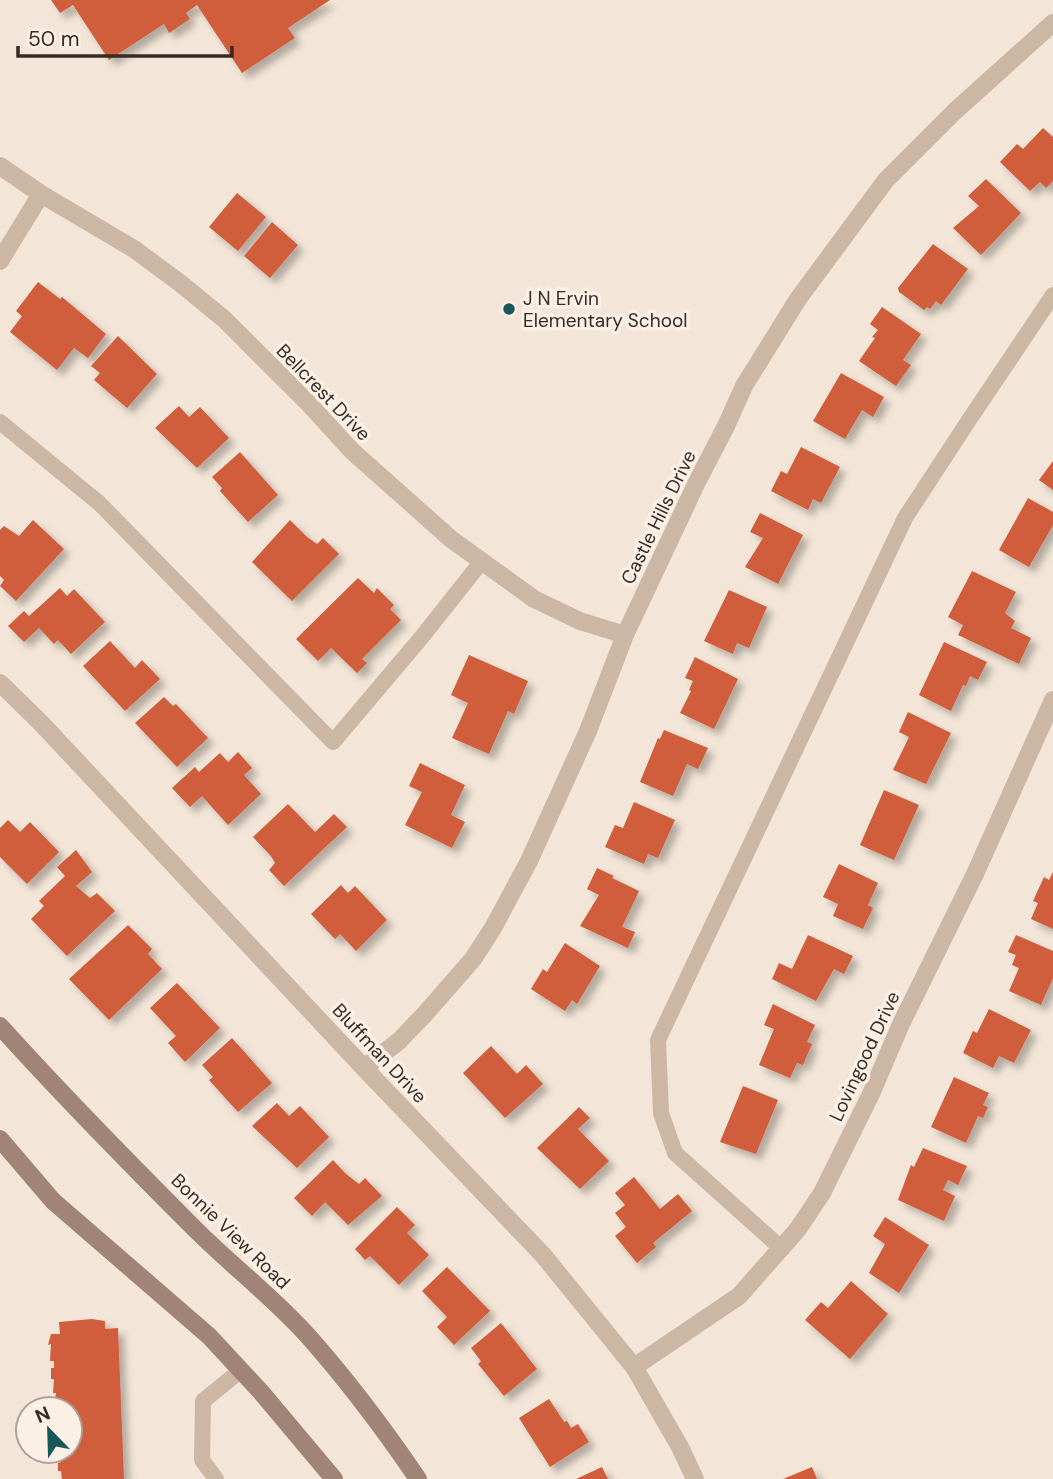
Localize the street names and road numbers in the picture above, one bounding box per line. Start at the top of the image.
street label: Bellcrest Drive [271,338,376,446]
street label: Castle Hills Drive [615,446,702,588]
street label: Lovingood Drive [823,987,905,1125]
street label: Bluffman Drive [327,998,432,1109]
street label: Bonnie View Road [166,1168,296,1295]

